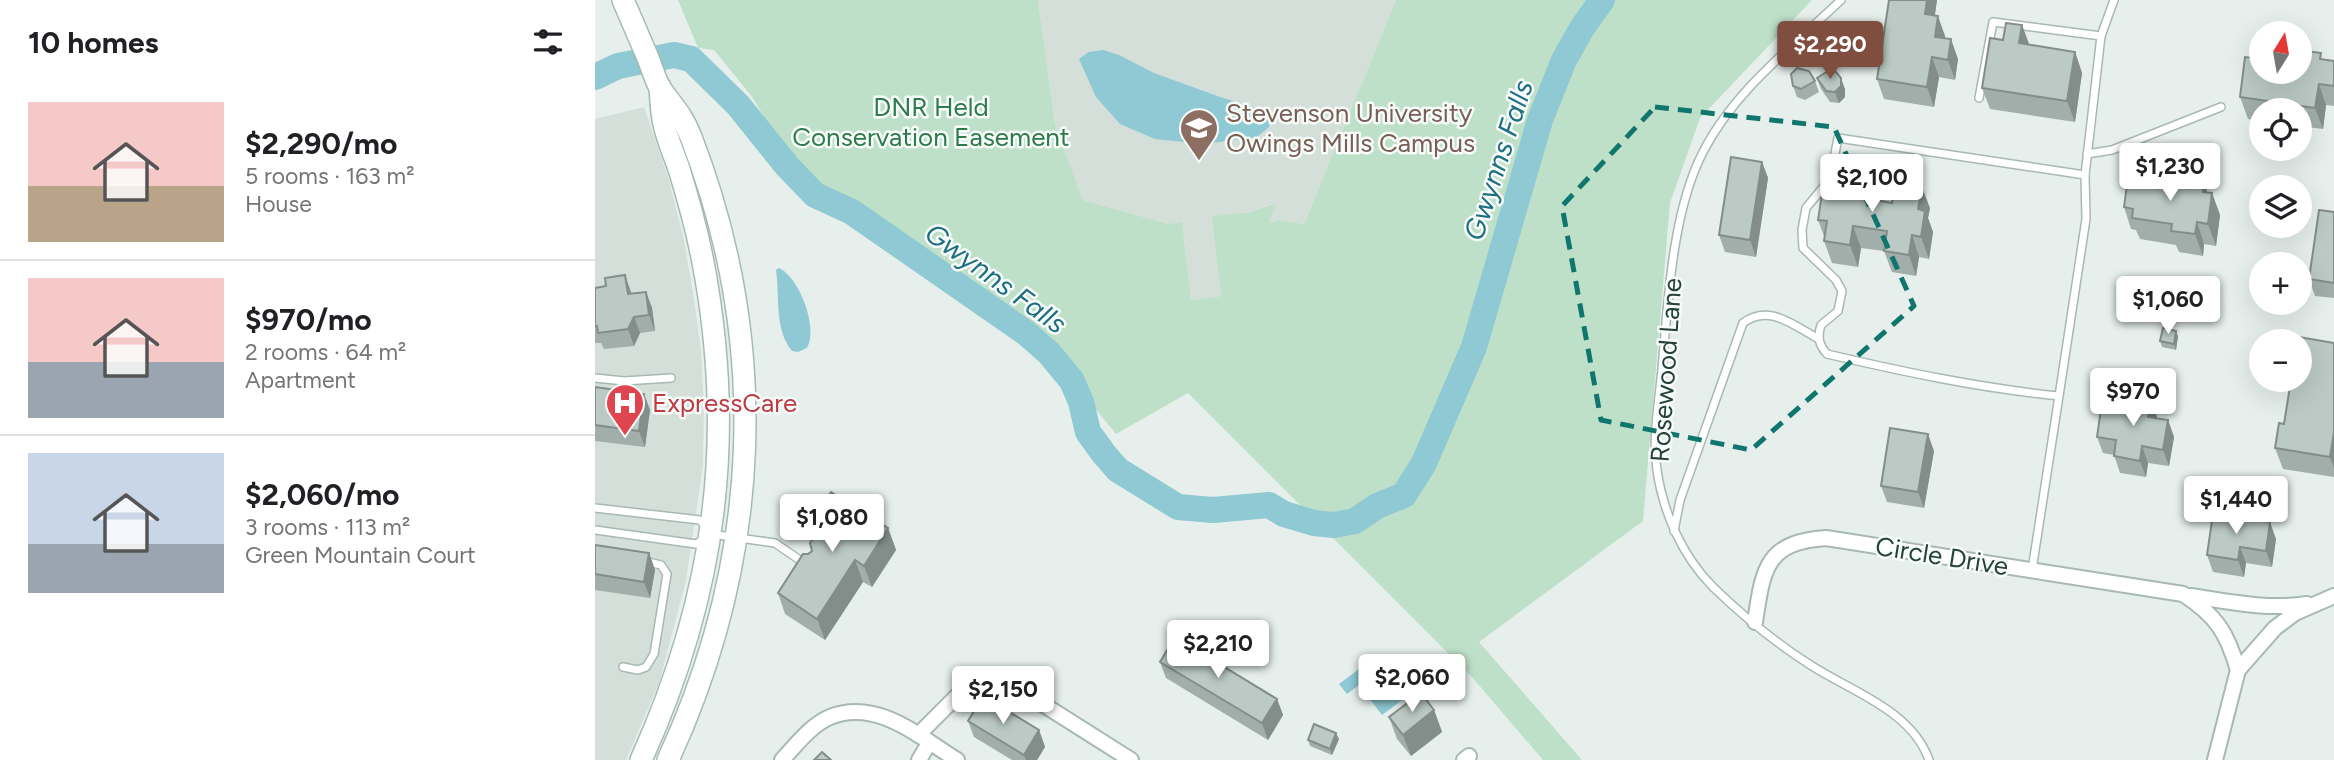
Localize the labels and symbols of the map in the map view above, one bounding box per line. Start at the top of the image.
north arrow [2249,21,2312,84]
pin: $2,290 [1773,22,1887,81]
water label: Gwynns Falls [1456,76,1540,244]
park label: DNR Held Conservation Easement [792,91,1070,153]
place label: Stevenson University Owings Mills Campus [1226,97,1475,159]
school or university icon: Stevenson University Owings Mills Campus [1178,107,1220,162]
pin: $1,230 [2113,144,2227,203]
pin: $2,100 [1815,154,1929,214]
water label: Gwynns Falls [919,215,1073,341]
pin: $1,060 [2111,276,2225,336]
street label: Rosewood Lane [1644,277,1688,463]
pin: $970 [2092,368,2174,428]
hospital icon: ExpressCare [604,382,646,437]
place label: ExpressCare [652,387,797,419]
pin: $1,440 [2179,476,2293,536]
pin: $1,080 [775,494,889,554]
street label: Circle Drive [1873,530,2011,582]
pin: $2,210 [1161,620,1275,680]
pin: $2,060 [1355,654,1469,714]
pin: $2,150 [946,666,1060,726]

